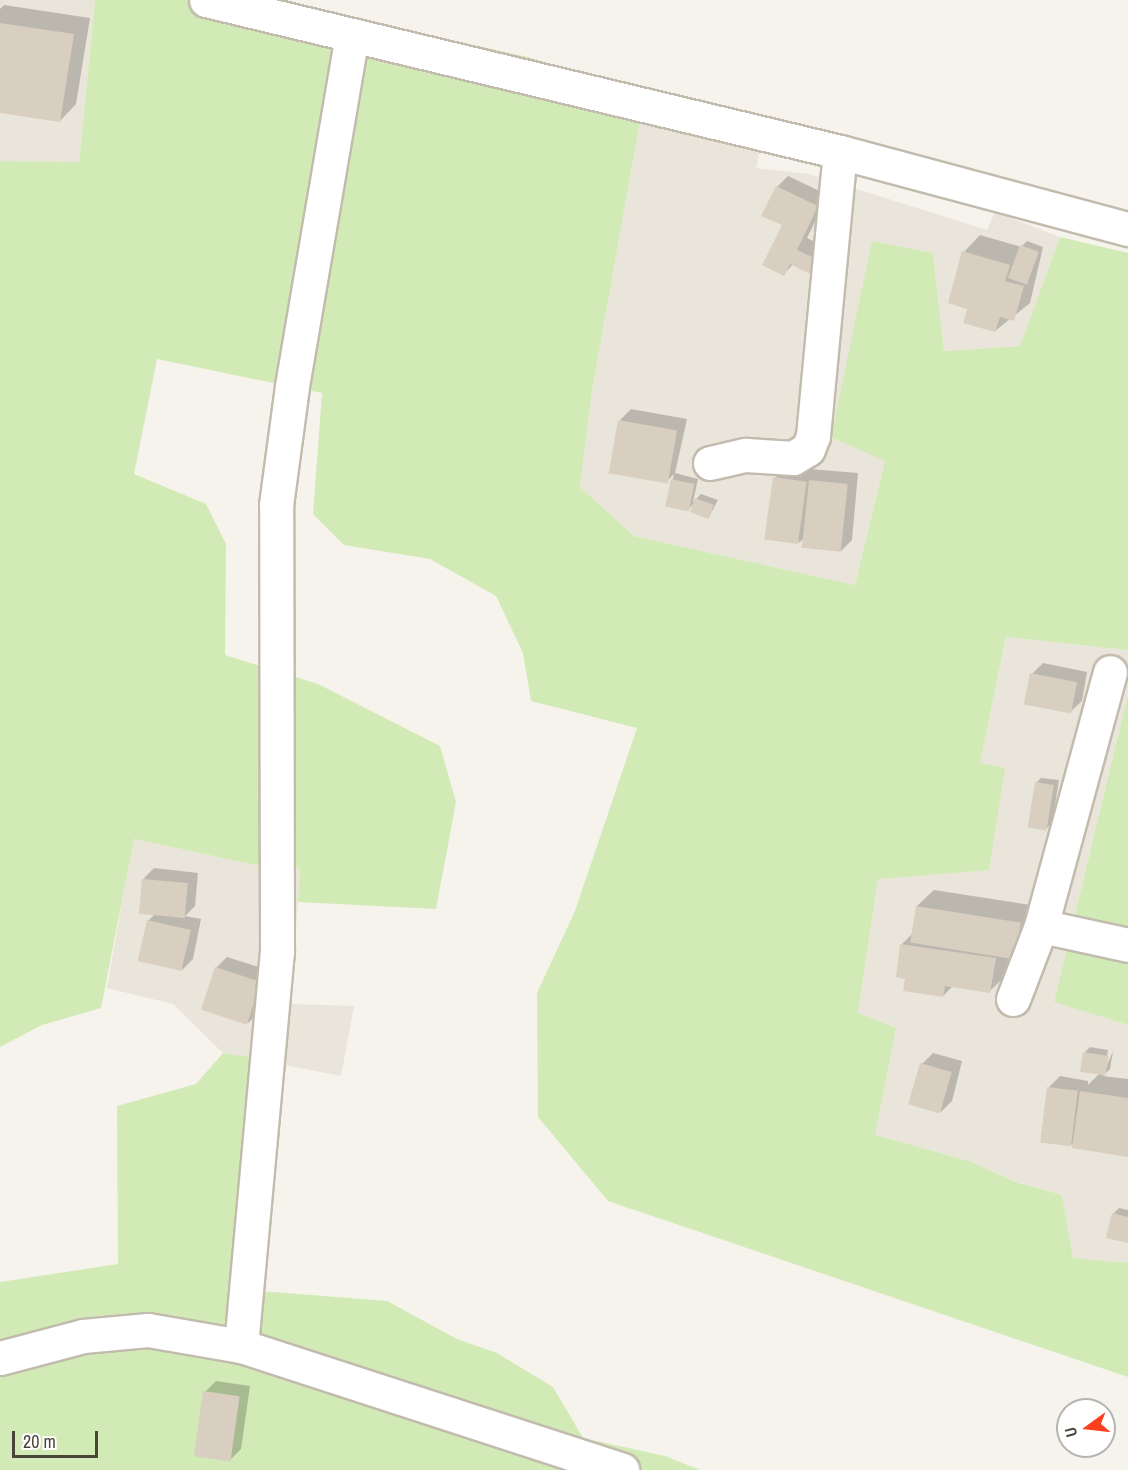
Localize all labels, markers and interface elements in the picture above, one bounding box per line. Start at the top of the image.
north arrow [1056,1398,1116,1458]
scale bar [15,1419,100,1457]
text: U [1059,1425,1082,1440]
text: 20 m [23,1429,56,1454]

